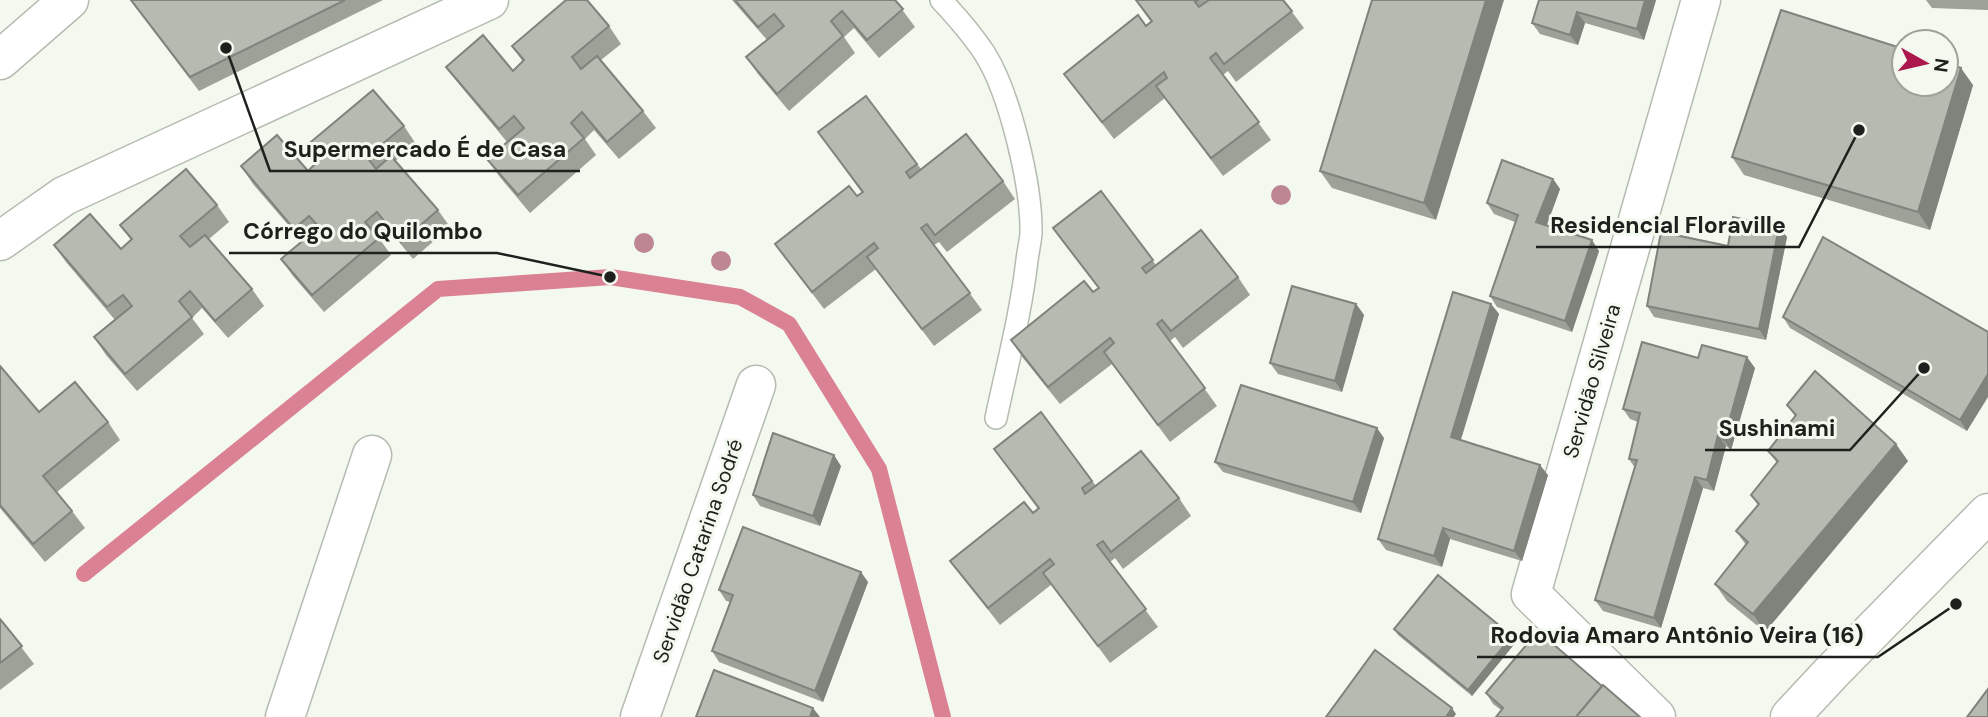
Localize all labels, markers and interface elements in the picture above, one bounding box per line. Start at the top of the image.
north arrow [1890,28,1960,98]
text: N [1928,57,1955,74]
callout: Supermercado É de Casa [270,127,580,171]
text: Supermercado É de Casa [284,134,566,164]
callout: Residencial Floraville [1536,203,1799,247]
callout: Córrego do Quilombo [229,209,497,253]
text: Residencial Floraville [1550,210,1786,240]
text: Córrego do Quilombo [243,216,483,246]
street label: Servidão Silveira [1557,301,1627,461]
callout: Sushinami [1705,406,1850,450]
text: Sushinami [1719,413,1835,443]
street label: Servidão Catarina Sodré [646,435,750,667]
callout: Rodovia Amaro Antônio Veira (16) [1477,613,1878,657]
text: Rodovia Amaro Antônio Veira (16) [1491,620,1864,650]

